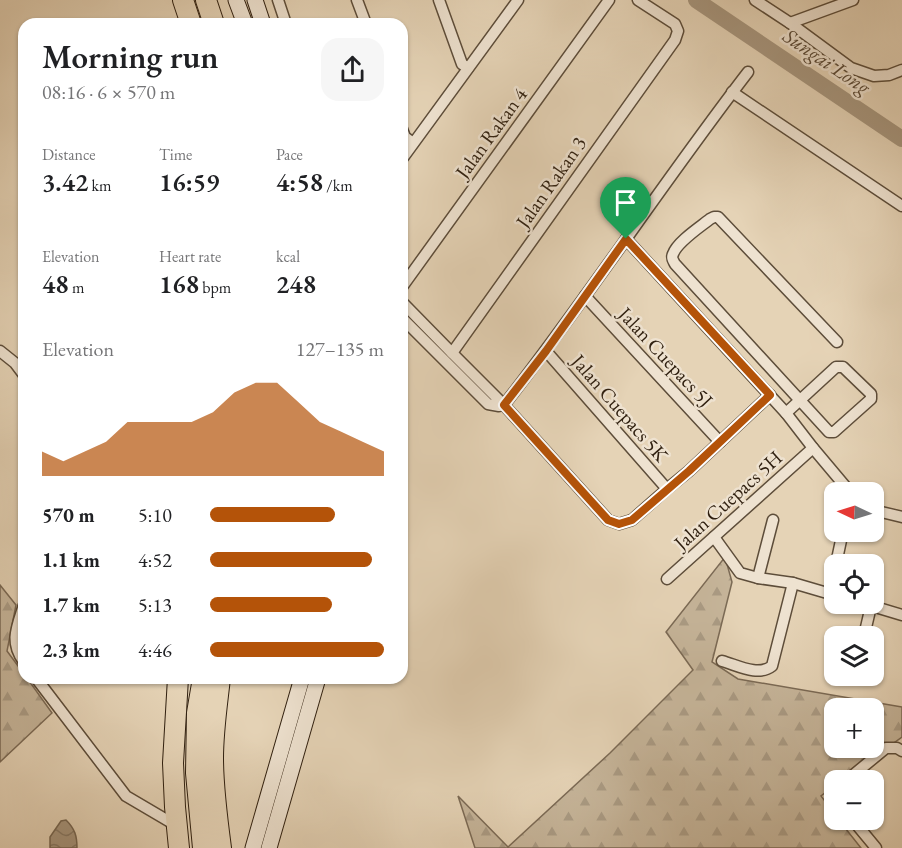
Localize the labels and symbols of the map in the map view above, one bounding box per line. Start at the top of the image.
water label: Sungai Long [777,21,877,101]
street label: Jalan Rakan 4 [448,82,533,185]
street label: Jalan Rakan 3 [509,131,592,234]
pin [600,177,651,239]
street label: Jalan Cuepacs 5J [612,300,719,413]
street label: Jalan Cuepacs 5K [565,347,674,468]
street label: Jalan Cuepacs 5H [667,444,788,557]
north arrow [824,482,884,542]

